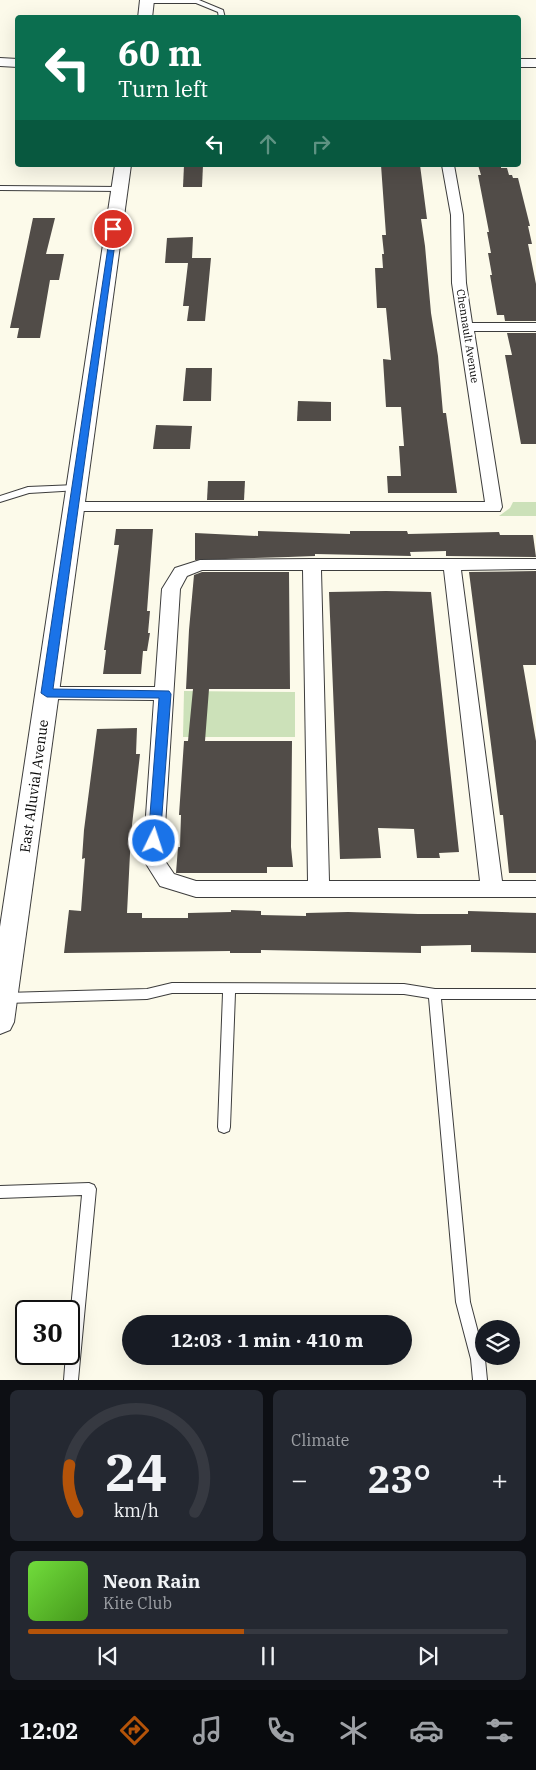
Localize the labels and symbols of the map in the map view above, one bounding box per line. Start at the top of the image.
pin [92,208,134,250]
street label: Chennault Avenue [454,288,482,384]
street label: East Alluvial Avenue [16,718,52,854]
position arrow [127,814,179,866]
speed limit sign: 30 [15,1300,80,1365]

